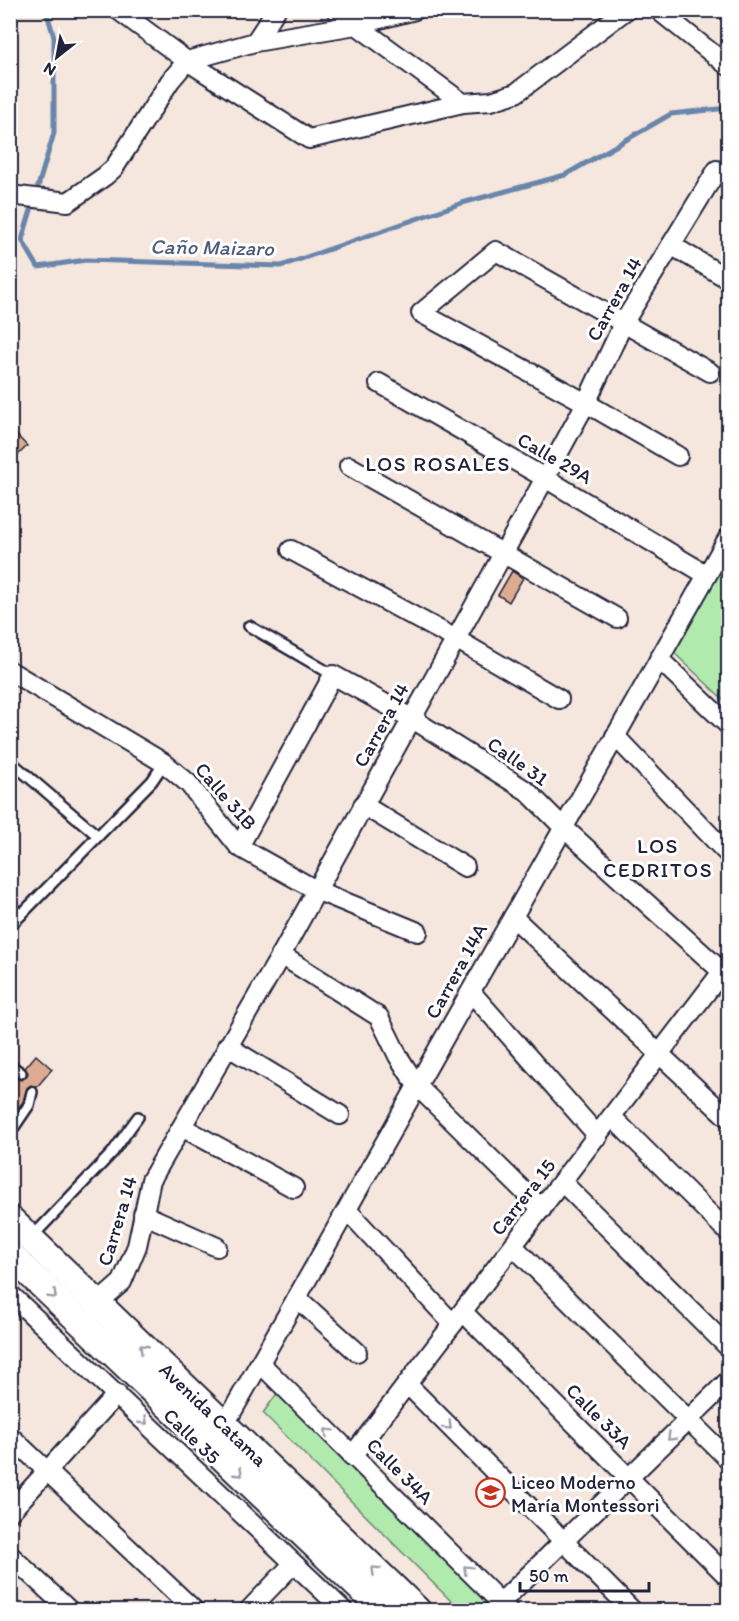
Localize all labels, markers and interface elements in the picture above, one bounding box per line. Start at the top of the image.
north arrow [27,27,87,87]
text: N [40,59,59,80]
water label: Caño Maizaro [150,233,275,261]
street label: Carrera 14 [581,253,647,345]
street label: Calle 29A [513,427,597,489]
district label: LOS ROSALES [365,451,511,476]
street label: Carrera 14 [348,679,414,771]
street label: Calle 31 [483,731,553,791]
street label: Calle 31B [190,757,262,835]
district label: LOS CEDRITOS [603,833,713,882]
street label: Carrera 14A [420,919,492,1023]
street label: Carrera 15 [486,1154,560,1240]
street label: Carrera 14 [92,1173,142,1269]
one-way arrow [45,1288,56,1299]
one-way arrow [139,1344,150,1355]
street label: Avenida Catama [155,1357,273,1472]
street label: Calle 33A [561,1378,637,1454]
street label: Calle 35 [158,1403,226,1469]
one-way arrow [138,1414,148,1425]
one-way arrow [441,1418,452,1429]
one-way arrow [325,1428,335,1439]
one-way arrow [668,1429,679,1440]
street label: Calle 34A [362,1433,438,1509]
one-way arrow [232,1466,243,1477]
place label: Liceo Moderno María Montessori [511,1470,660,1517]
school or university icon: Liceo Moderno María Montessori [474,1477,506,1509]
scale bar [520,1555,649,1593]
text: 50 m [529,1565,569,1587]
one-way arrow [371,1566,381,1577]
one-way arrow [463,1566,474,1577]

